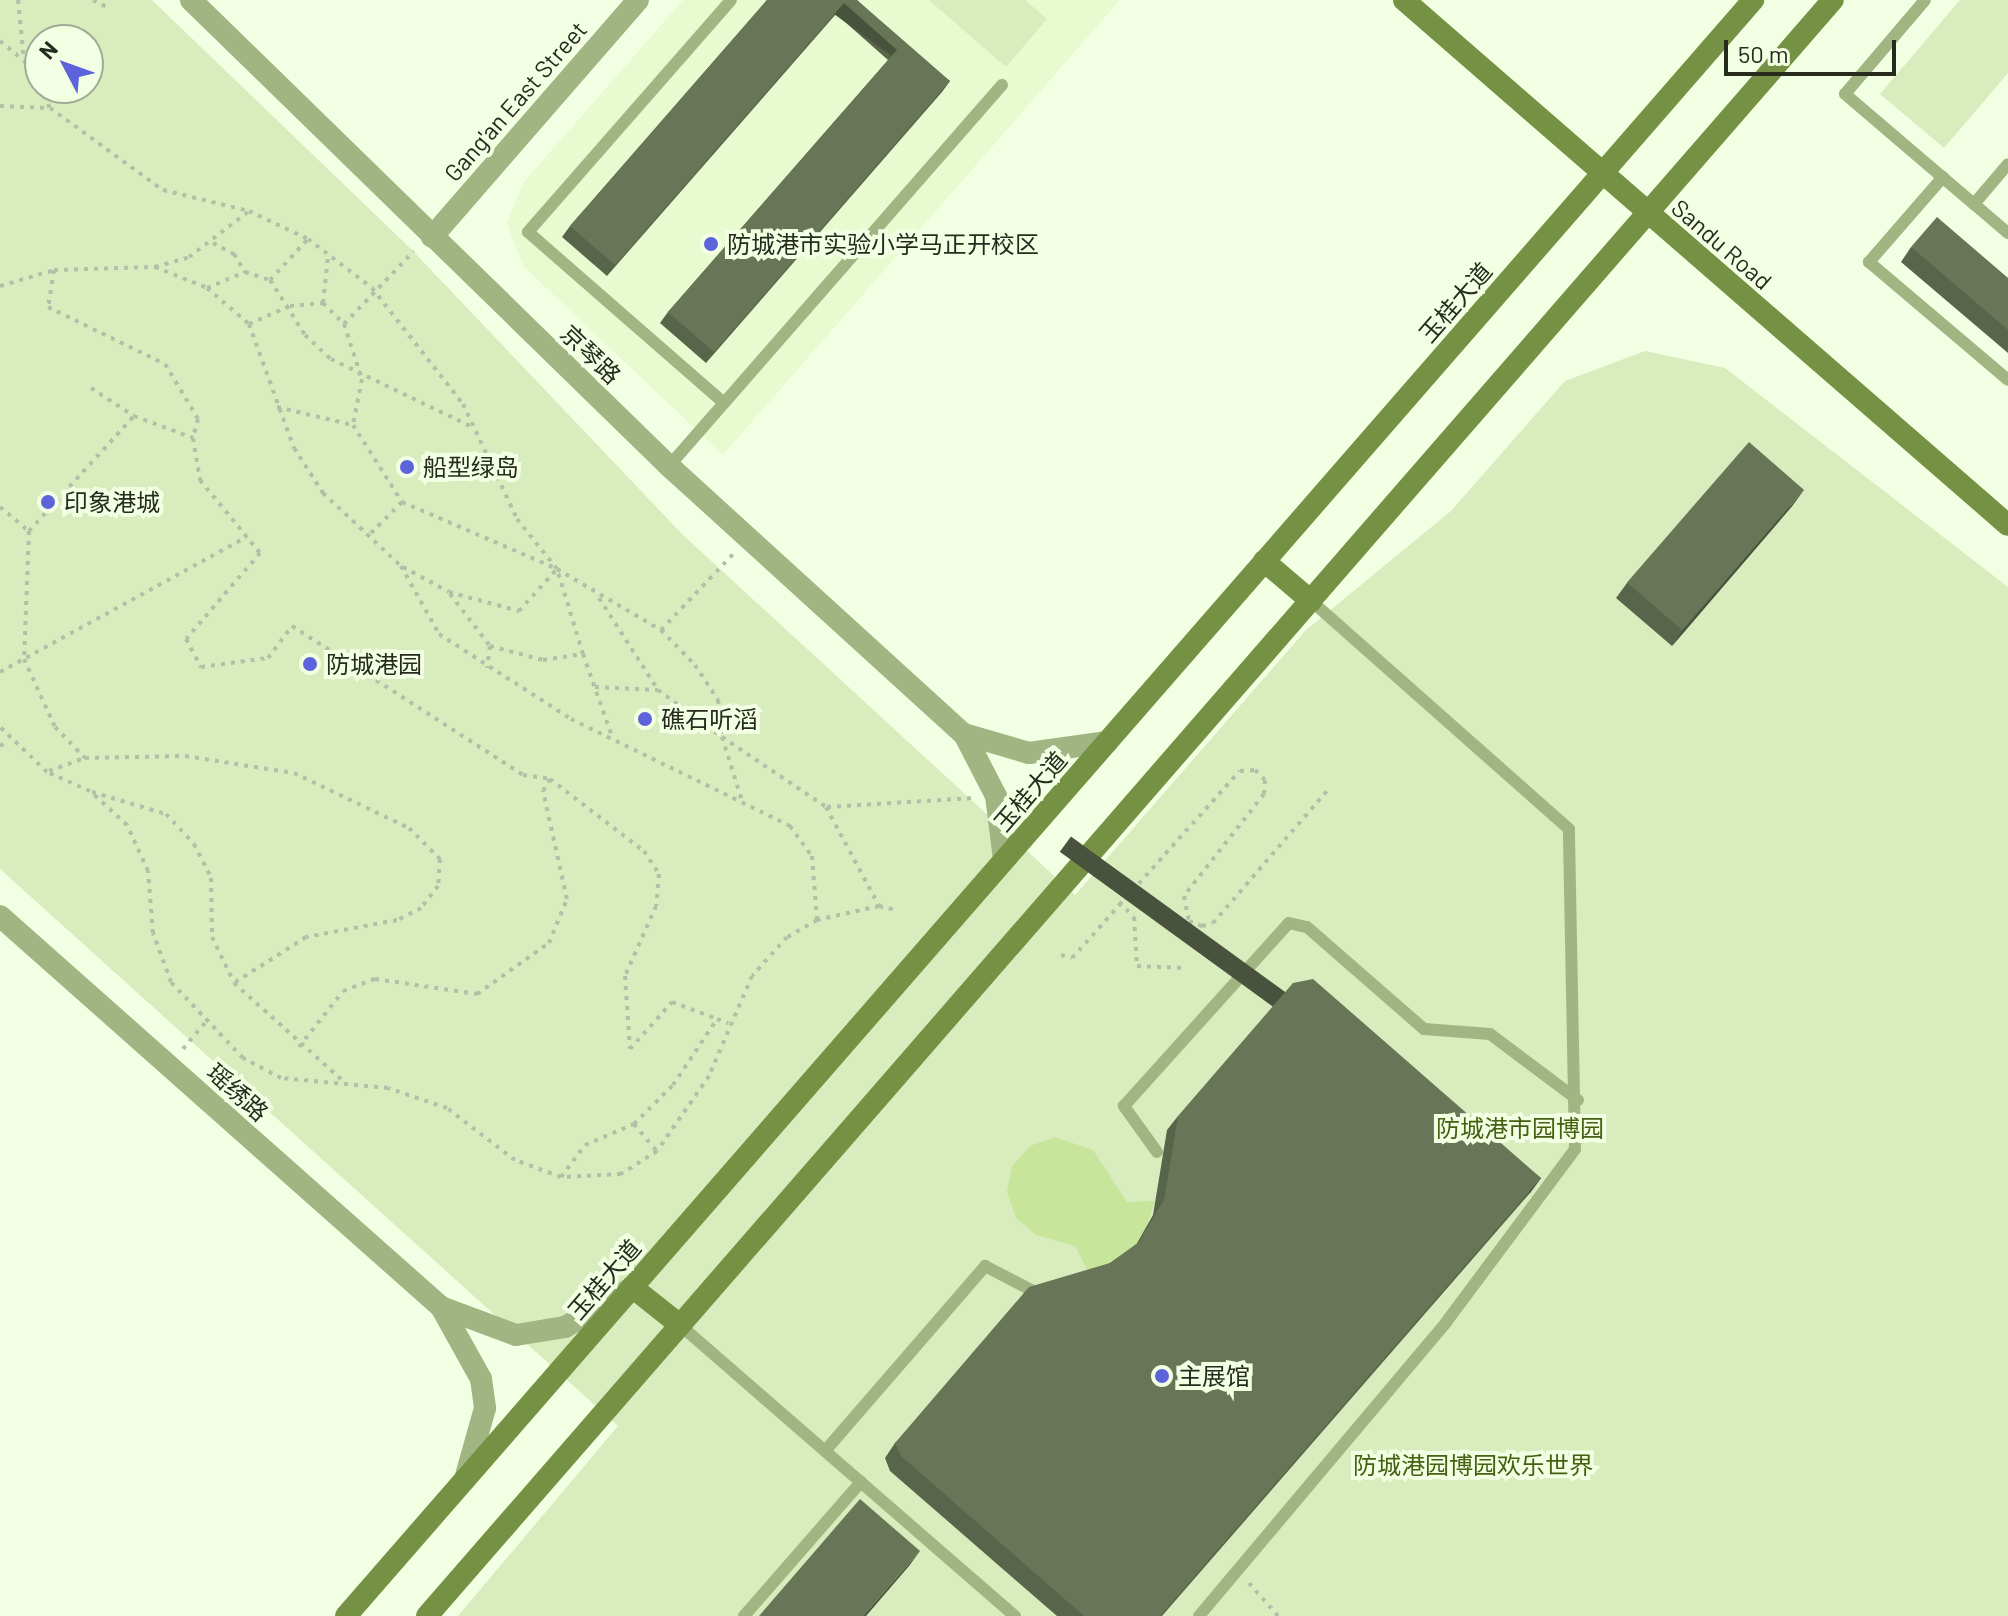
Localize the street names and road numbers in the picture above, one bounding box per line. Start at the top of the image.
street label: Gang'an East Street [438,15,592,187]
street label: Sandu Road [1666,193,1778,295]
street label: 玉桂大道 [1413,256,1497,348]
street label: 京琴路 [555,319,627,389]
street label: 玉桂大道 [988,745,1072,837]
street label: 瑶绣路 [202,1057,274,1127]
street label: 玉桂大道 [562,1233,646,1325]

